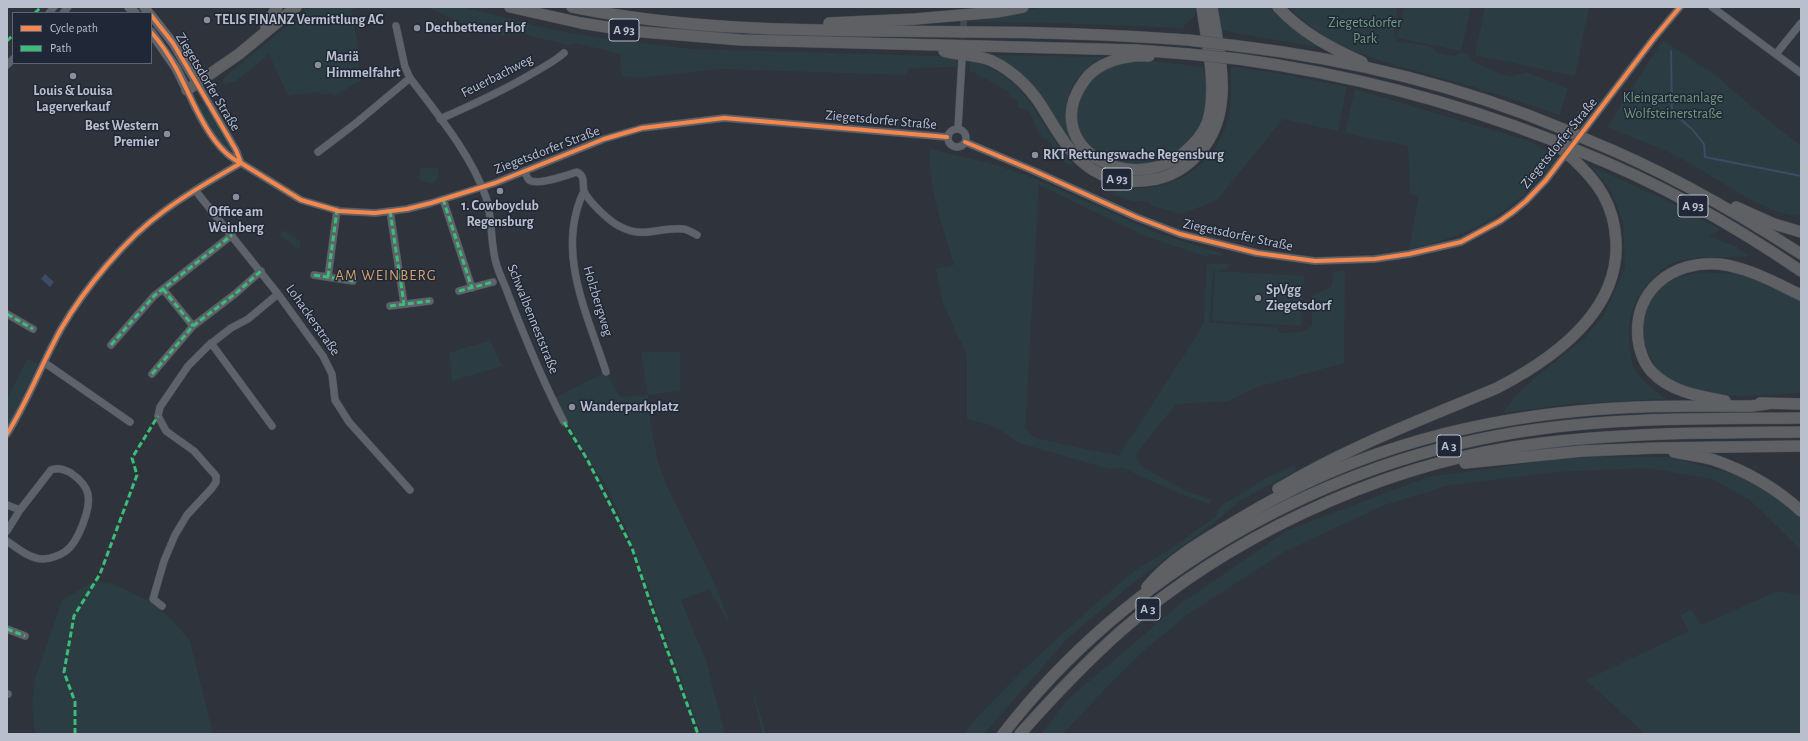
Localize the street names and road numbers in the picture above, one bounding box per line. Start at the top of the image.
road number: A 93 [609,19,639,41]
street label: Ziegetsdorfer Straße [172,30,244,134]
street label: Feuerbachweg [458,51,536,101]
street label: Ziegetsdorfer Straße [1517,94,1601,192]
street label: Ziegetsdorfer Straße [825,107,937,133]
street label: Ziegetsdorfer Straße [492,122,602,178]
road number: A 93 [1102,168,1132,190]
road number: A 93 [1678,195,1708,217]
street label: Ziegetsdorfer Straße [1182,215,1294,255]
street label: Schwalbenneststraße [503,262,563,376]
street label: Holzbergweg [579,264,617,338]
street label: Lohackerstraße [282,281,344,359]
road number: A 3 [1437,435,1461,457]
road number: A 3 [1136,598,1160,620]

